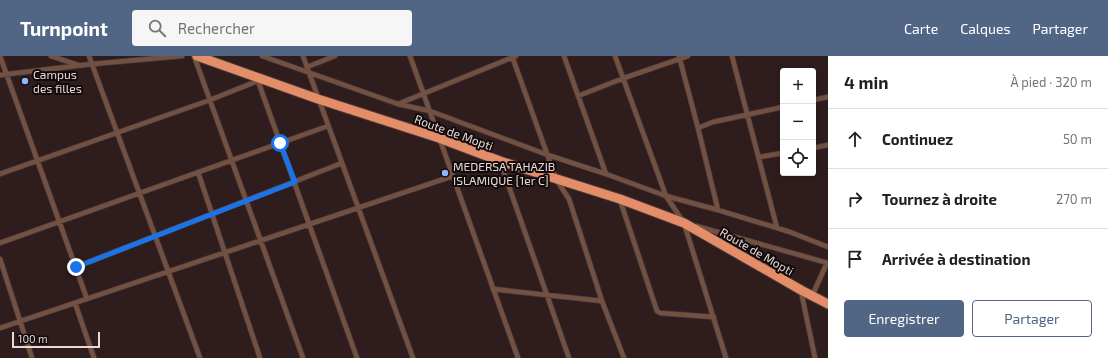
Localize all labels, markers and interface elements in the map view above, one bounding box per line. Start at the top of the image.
search box [132,10,412,46]
text: Turnpoint [20,17,108,40]
icon: search [146,17,168,39]
text: Rechercher [178,19,255,37]
text: Carte [904,20,938,37]
text: Calques [960,20,1011,37]
text: Partager [1033,20,1088,37]
place label: Campus des filles [33,67,82,95]
map controls [780,68,816,176]
button: + [780,68,816,104]
text: 4 min [844,72,888,92]
text: À pied · 320 m [1011,74,1092,90]
marker: Campus des filles [20,76,30,86]
button: − [780,104,816,140]
street label: Route de Mopti [413,111,495,153]
icon: ahead [844,128,866,150]
text: Continuez [882,130,953,148]
text: 50 m [1063,131,1092,147]
route start [271,134,289,152]
button: locate [780,140,816,176]
place label: MEDERSA TAHAZIB ISLAMIQUE [1er C] [453,159,555,188]
marker: MEDERSA TAHAZIB ISLAMIQUE [1er C] [440,168,450,178]
icon: right [844,188,866,210]
text: Tournez à droite [882,190,997,208]
text: 270 m [1056,191,1092,207]
street label: Route de Mopti [718,224,796,278]
icon: arrive [844,248,866,270]
text: Arrivée à destination [882,250,1030,268]
route end [67,258,85,276]
button: Enregistrer [844,300,964,337]
button: Partager [972,300,1092,337]
scale bar [12,330,100,349]
text: 100 m [18,332,48,345]

